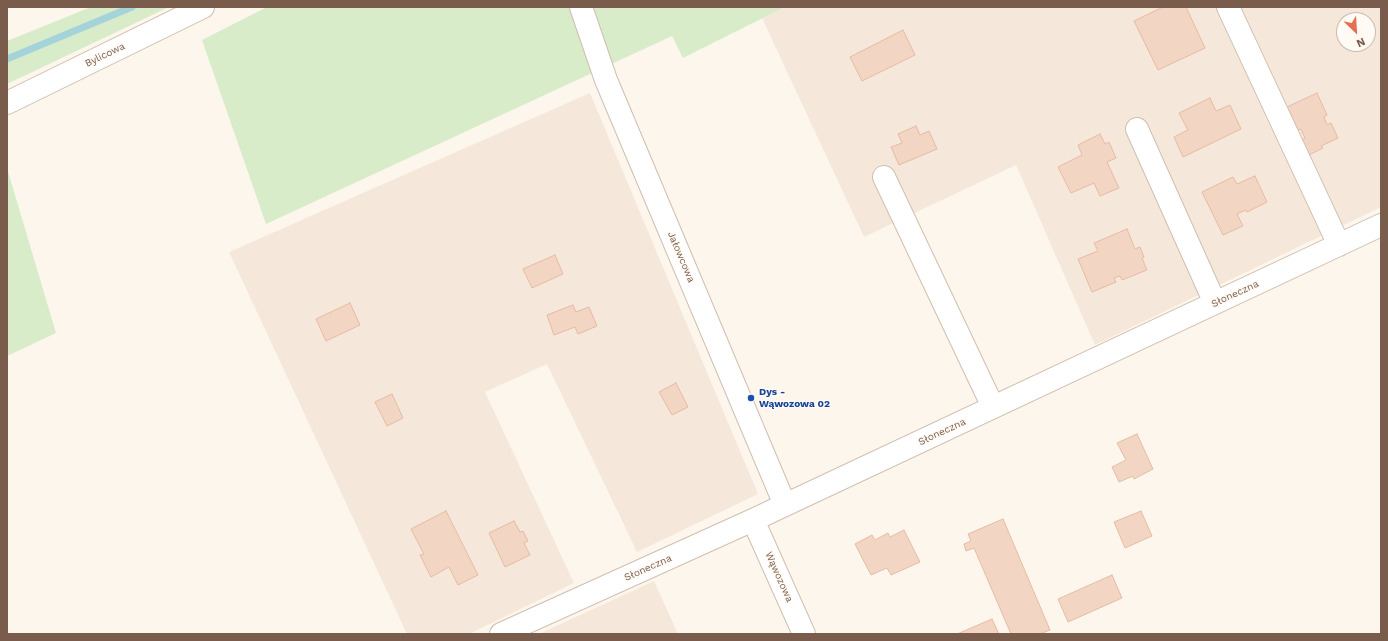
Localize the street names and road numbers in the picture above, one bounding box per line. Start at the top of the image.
street label: Bylicowa [83,40,127,70]
street label: Jałowcowa [665,230,697,284]
street label: Słoneczna [1209,278,1261,310]
street label: Słoneczna [916,416,968,448]
street label: Wąwozowa [763,550,795,604]
street label: Słoneczna [622,552,674,584]

